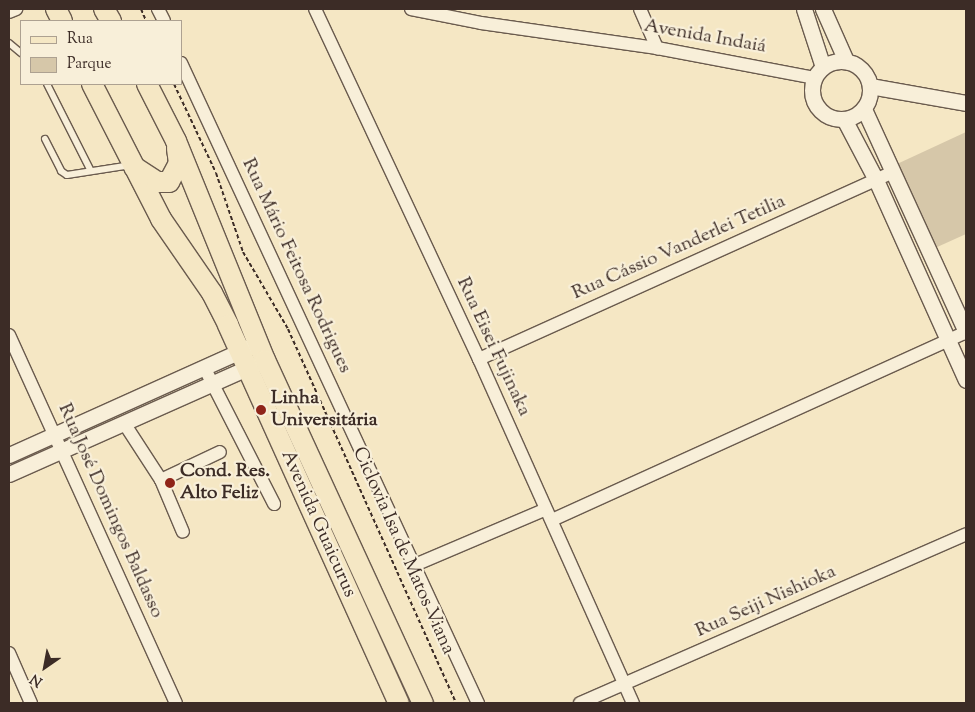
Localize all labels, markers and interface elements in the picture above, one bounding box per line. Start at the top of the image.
street label: Avenida Indaiá [642,15,768,59]
legend [20,20,182,85]
text: Rua [67,29,93,50]
text: Parque [67,54,111,75]
street label: Rua Mário Feitosa Rodrigues [236,155,356,377]
street label: Rua Cássio Vanderlei Tetilia [569,191,789,305]
street label: Rua Eisei Fujinaka [451,274,535,420]
place label: Linha Universitária [271,388,377,432]
street label: Rua José Domingos Baldasso [52,400,168,622]
marker: Linha Universitária [255,404,267,416]
street label: Ciclovia Isa de Matos Viana [347,444,459,658]
street label: Avenida Guaicurus [275,447,361,601]
place label: Cond. Res. Alto Feliz [180,461,270,505]
marker: Cond. Res. Alto Feliz [164,477,176,489]
street label: Rua Seiji Nishioka [692,561,840,643]
north arrow [20,642,70,692]
text: N [27,668,47,691]

